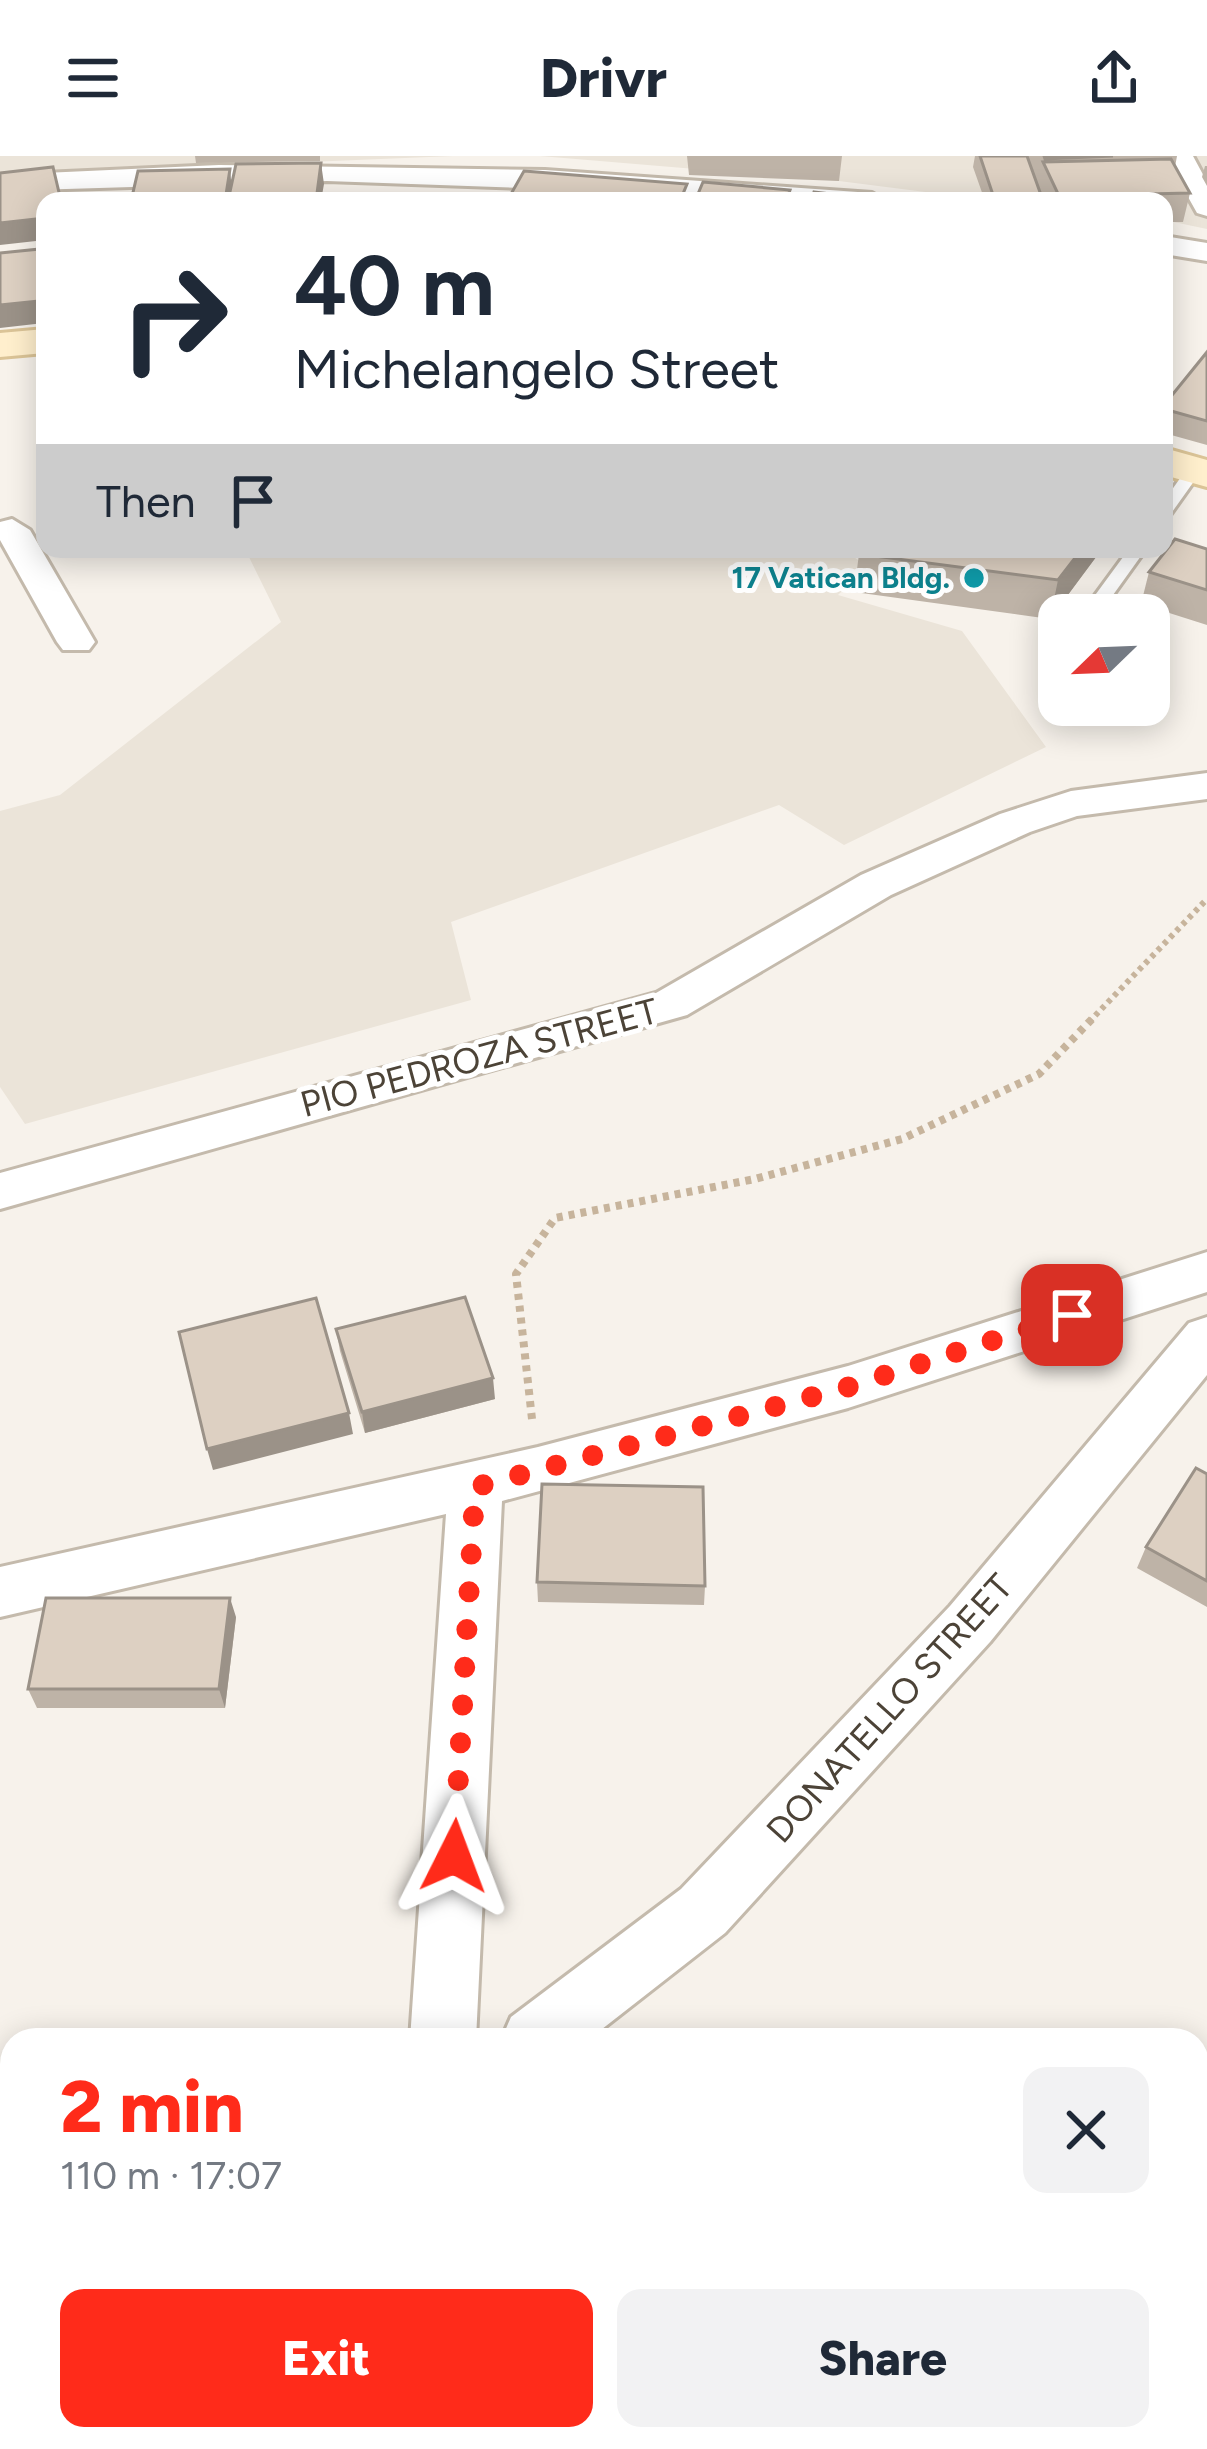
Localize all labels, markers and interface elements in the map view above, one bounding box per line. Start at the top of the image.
icon: menu [60,45,126,111]
icon: share [1081,45,1147,111]
text: Drivr [540,46,667,111]
text: 40 m [294,235,495,336]
icon: right [96,240,252,396]
text: Michelangelo Street [294,337,780,402]
icon: arrive [220,468,286,534]
text: Then [96,474,196,528]
place label: 17 Vatican Bldg. [732,559,950,596]
marker: 17 Vatican Bldg. [961,565,987,591]
north arrow [1038,594,1170,726]
map controls [1038,594,1170,726]
street label: PIO PEDROZA STREET [296,989,663,1126]
pin [1021,1264,1123,1366]
icon: arrive [1039,1282,1105,1348]
street label: DONATELLO STREET [758,1565,1021,1851]
position arrow [391,1793,517,1919]
text: 2 min [60,2064,244,2150]
button: close [1023,2067,1149,2193]
text: 110 m · 17:07 [60,2152,282,2199]
button: Exit [60,2289,593,2427]
button: Share [617,2289,1149,2427]

